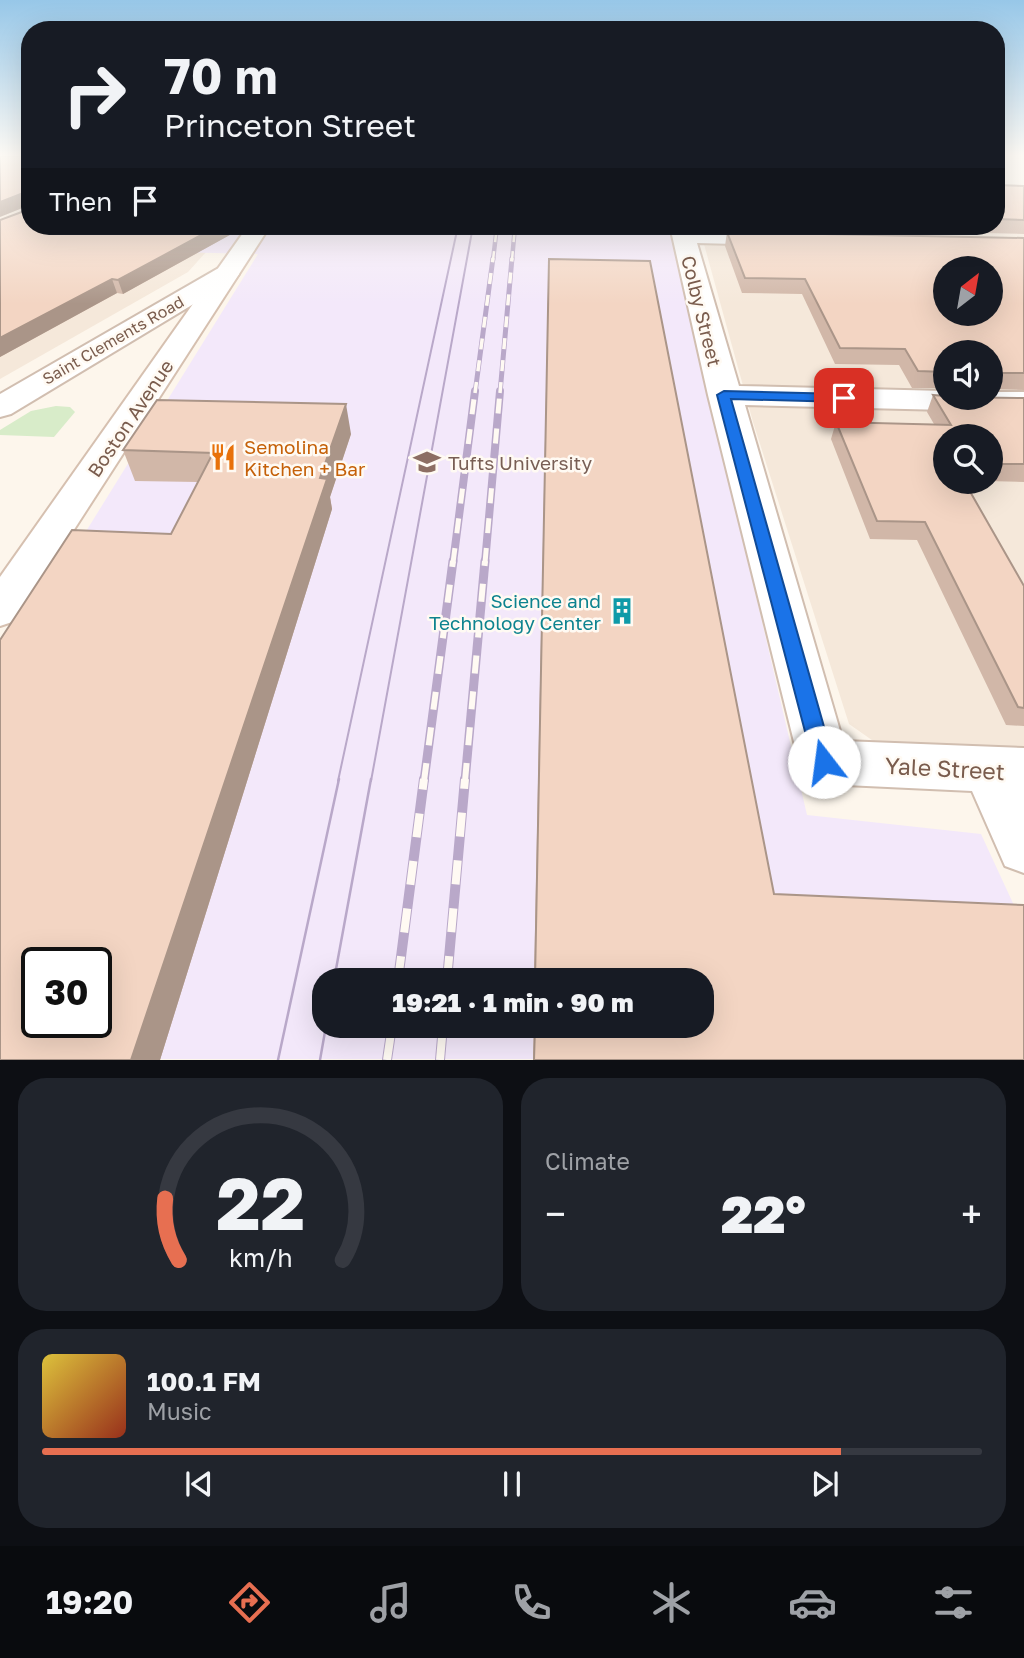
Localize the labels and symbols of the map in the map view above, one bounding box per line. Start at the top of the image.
street label: Colby Street [677,253,727,369]
north arrow [933,256,1003,326]
street label: Saint Clements Road [39,291,187,389]
street label: Boston Avenue [82,355,178,481]
pin [814,368,874,428]
place label: Semolina Kitchen + Bar [244,435,366,480]
restaurant icon: Semolina Kitchen + Bar [208,442,238,472]
school or university icon: Tufts University [412,447,442,477]
place label: Tufts University [448,451,593,474]
place label: Science and Technology Center [429,589,602,634]
building icon: Science and Technology Center [607,596,637,626]
position arrow [787,725,861,799]
street label: Yale Street [884,751,1006,785]
speed limit sign: 30 [21,947,112,1038]

